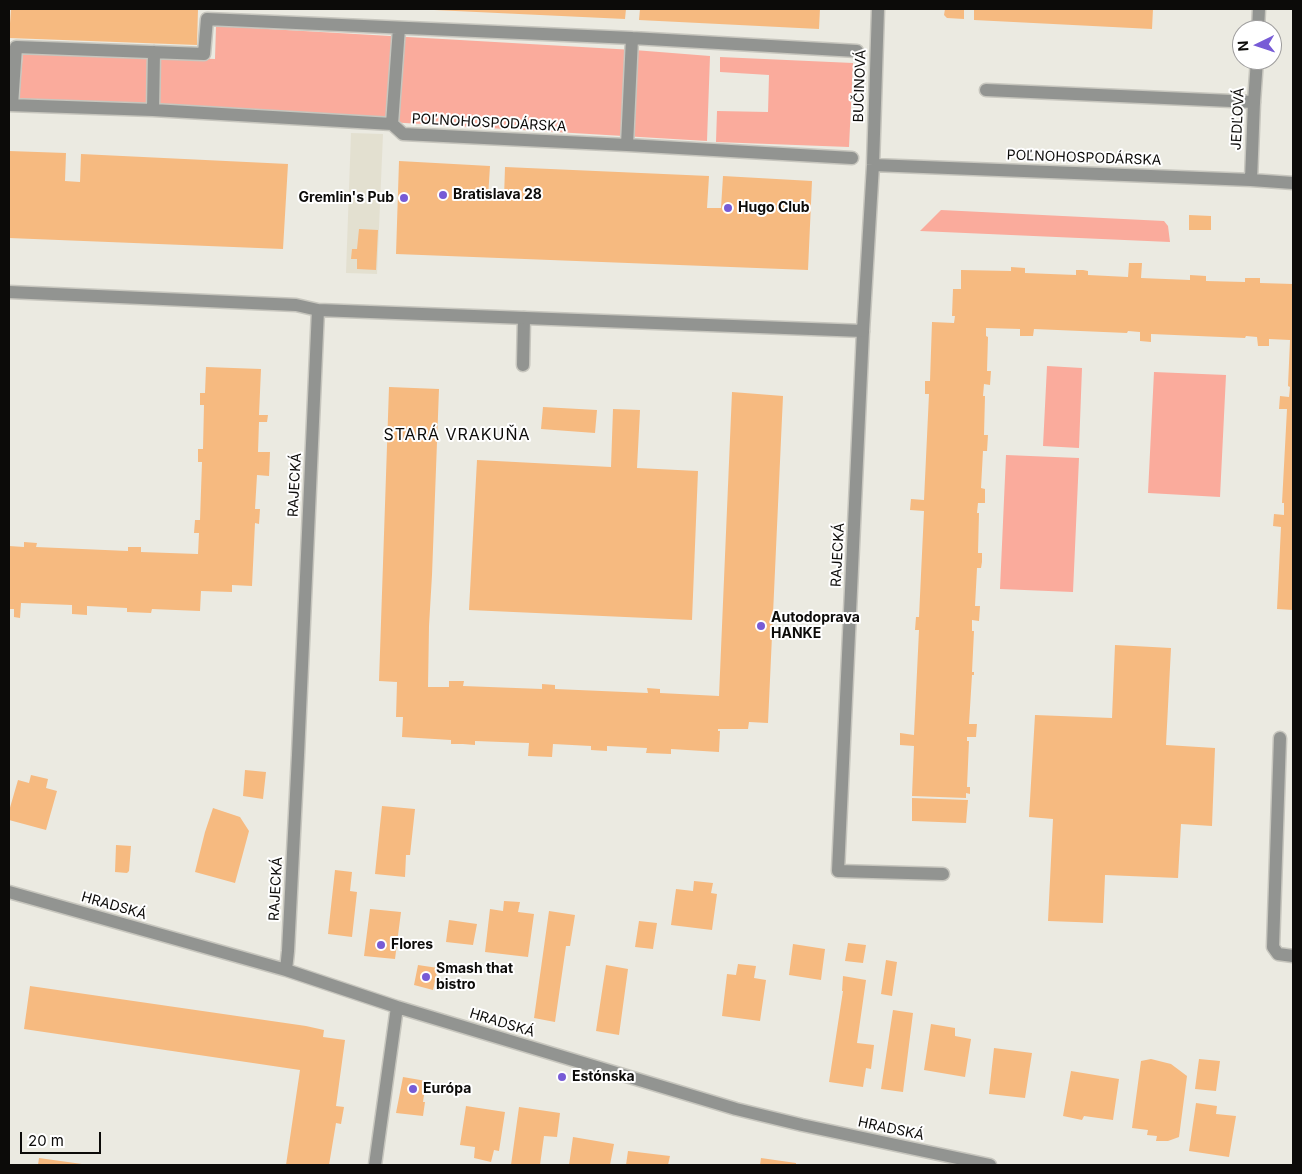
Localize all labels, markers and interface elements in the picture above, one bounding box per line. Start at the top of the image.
north arrow [1232,20,1282,70]
text: N [1234,40,1251,52]
street label: BUČINOVÁ [850,49,870,123]
street label: JEDĽOVÁ [1228,87,1248,151]
street label: POĽNOHOSPODÁRSKA [411,111,567,135]
street label: POĽNOHOSPODÁRSKA [1006,147,1162,169]
place label: Bratislava 28 [453,187,542,203]
marker: Bratislava 28 [437,189,449,201]
place label: Gremlin's Pub [299,190,394,206]
marker: Gremlin's Pub [398,192,410,204]
place label: Hugo Club [738,200,810,216]
marker: Hugo Club [722,202,734,214]
district label: STARÁ VRAKUŇA [382,425,532,445]
street label: RAJECKÁ [285,452,305,518]
street label: RAJECKÁ [828,522,848,588]
place label: Autodoprava HANKE [771,610,860,642]
marker: Autodoprava HANKE [755,620,767,632]
street label: RAJECKÁ [266,856,286,922]
street label: HRADSKÁ [79,889,149,923]
place label: Flores [391,937,433,953]
marker: Flores [375,939,387,951]
place label: Smash that bistro [436,961,513,994]
marker: Smash that bistro [420,971,432,983]
street label: HRADSKÁ [467,1005,537,1041]
place label: Estónska [572,1069,635,1085]
marker: Estónska [556,1071,568,1083]
place label: Európa [423,1081,471,1097]
marker: Európa [407,1083,419,1095]
street label: HRADSKÁ [856,1114,926,1144]
scale bar [22,1122,104,1154]
text: 20 m [28,1131,64,1150]

